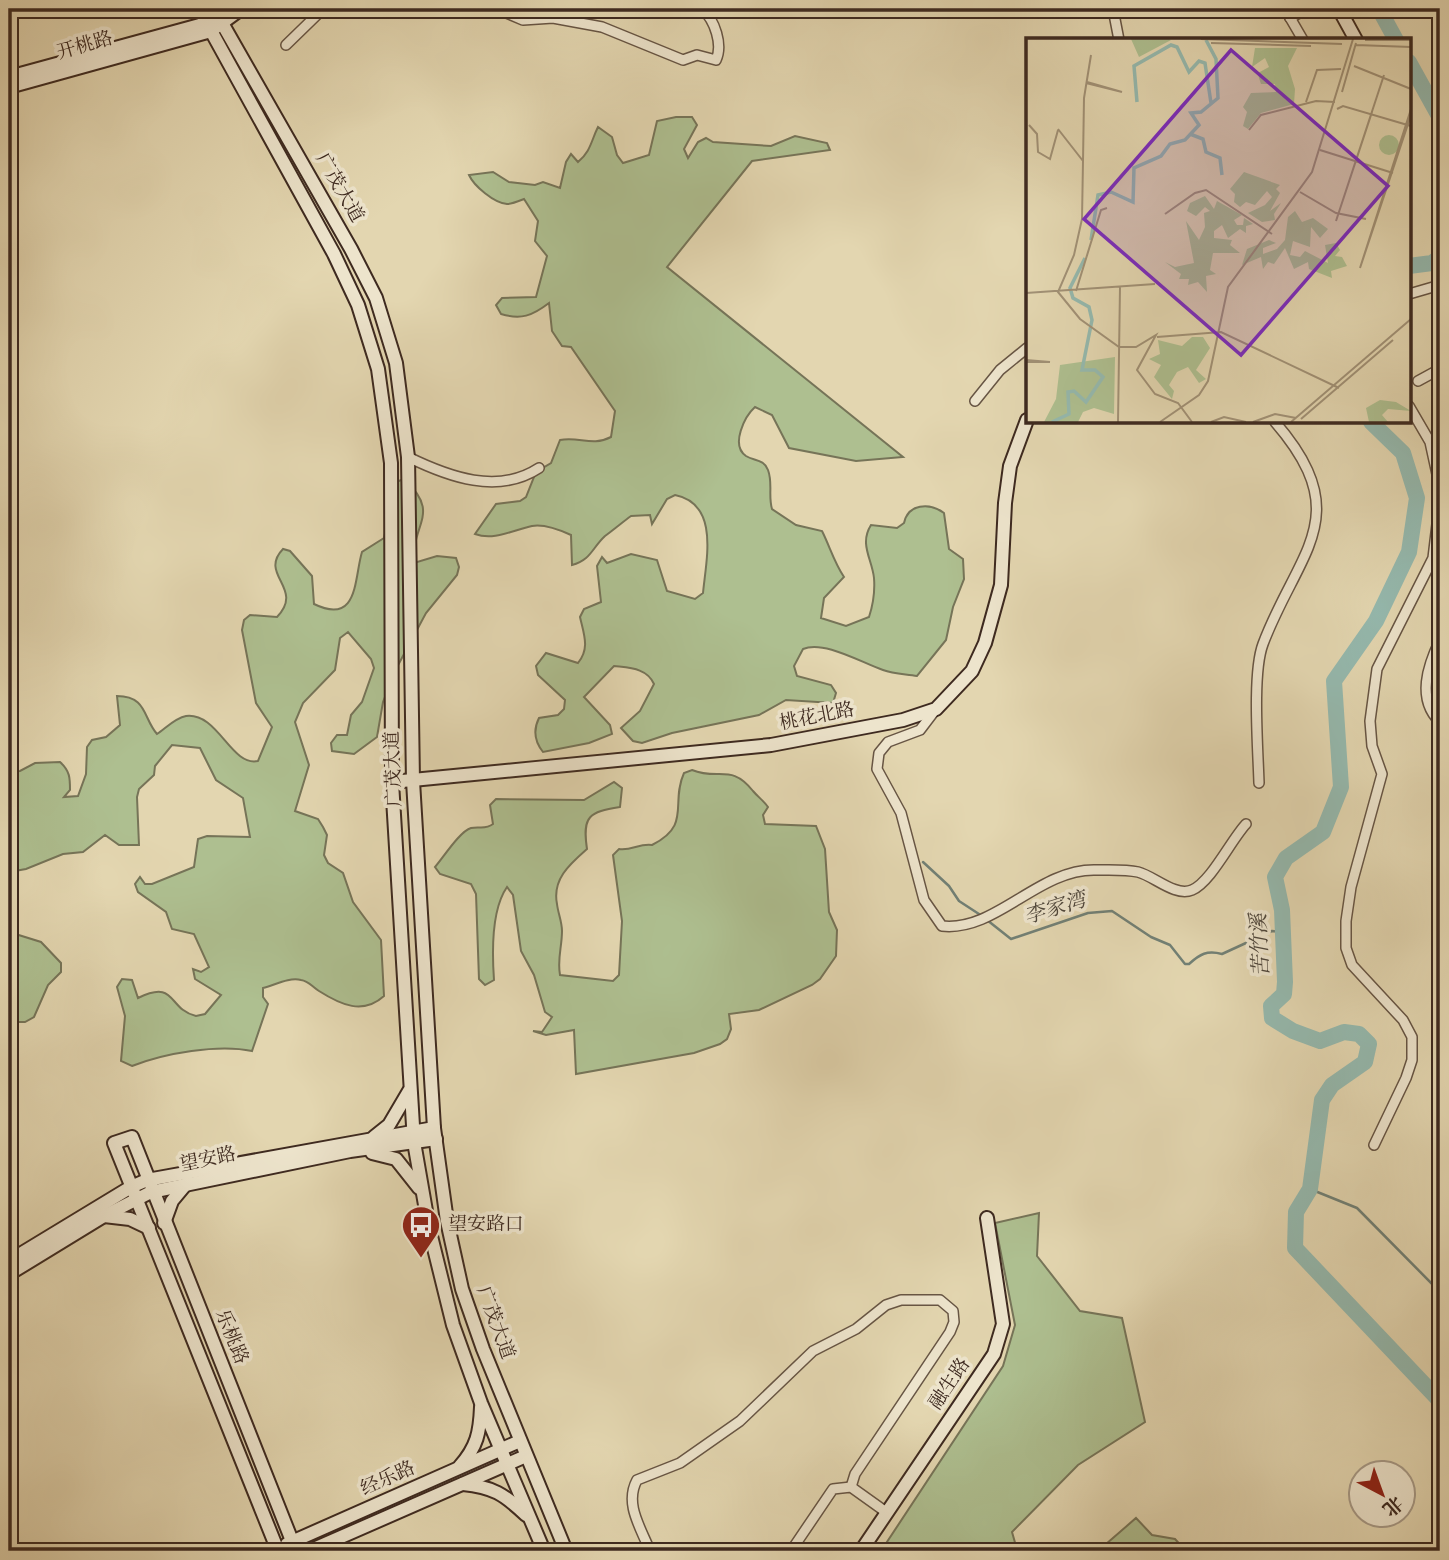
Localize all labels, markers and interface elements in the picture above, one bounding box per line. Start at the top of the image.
street label: 开桃路 [54,27,116,65]
inset map [1026,38,1410,424]
street label: 广茂大道 [310,149,368,227]
street label: 桃花北路 [777,698,857,736]
street label: 广茂大道 [381,731,407,807]
water label: 李家湾 [1021,886,1092,931]
water label: 苦竹溪 [1246,911,1276,977]
street label: 望安路 [178,1142,238,1178]
bus stop icon: 望安路口 [400,1204,442,1259]
place label: 望安路口 [448,1213,524,1237]
street label: 广茂大道 [471,1283,519,1363]
street label: 乐桃路 [209,1306,253,1368]
street label: 融生路 [924,1354,976,1414]
street label: 经乐路 [357,1456,419,1502]
north arrow [1348,1458,1418,1528]
text: 北 [1377,1490,1407,1521]

